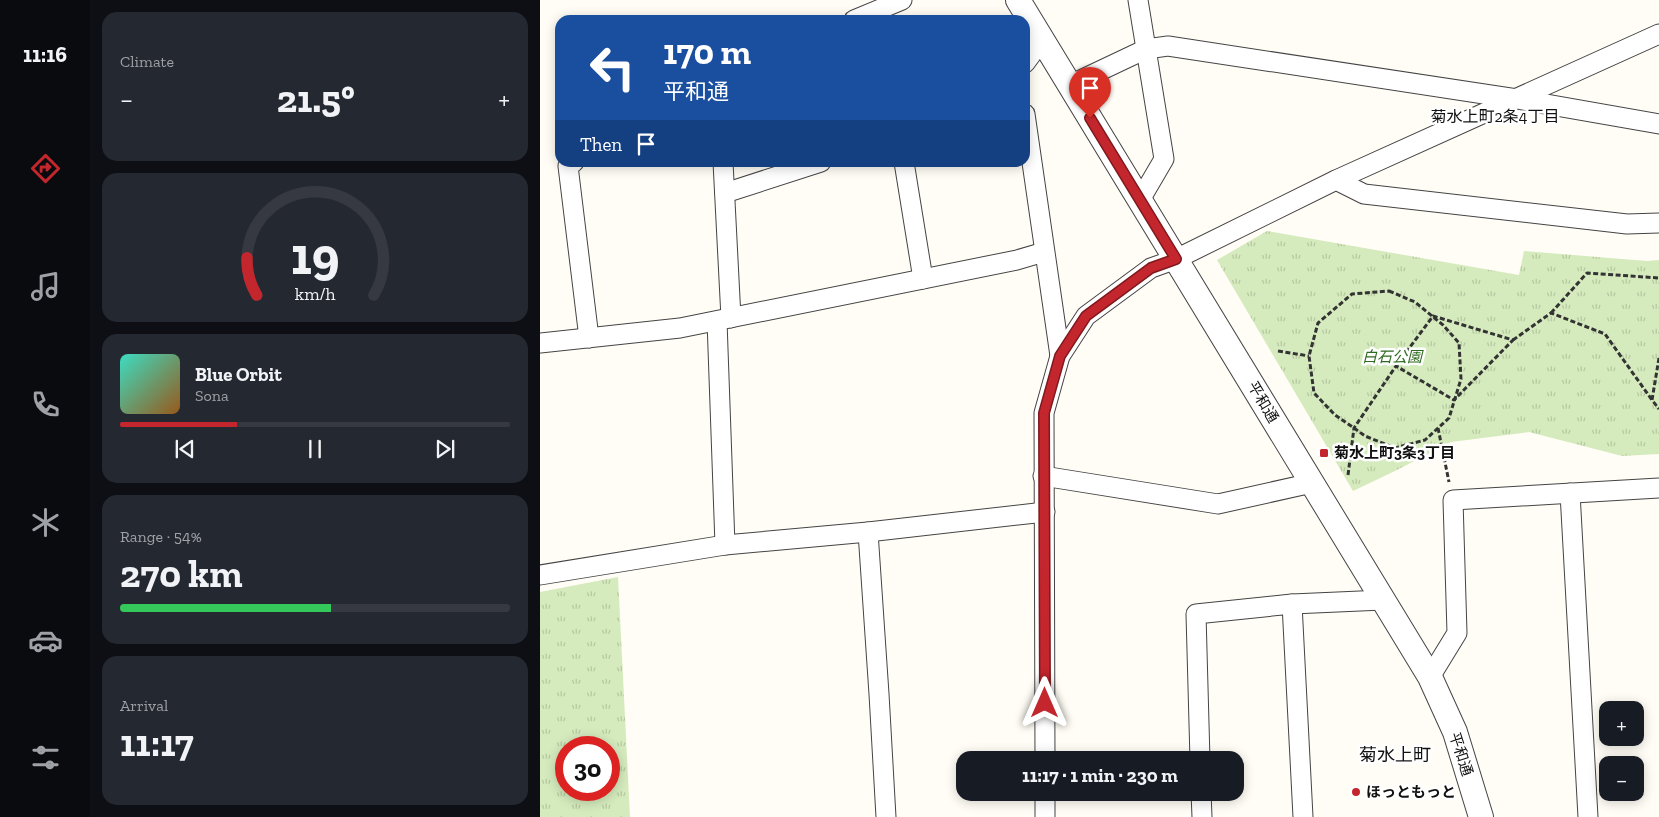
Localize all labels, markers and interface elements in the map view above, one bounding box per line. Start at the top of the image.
text: 170 m [663,31,751,73]
icon: left [580,35,645,100]
text: 11:16 [23,41,67,68]
text: Climate [120,52,174,71]
pin [1069,67,1111,118]
icon: arrive [1076,74,1104,102]
text: 21.5° [277,76,355,122]
text: 平和通 [663,78,729,105]
text: − [120,83,133,116]
text: + [498,83,510,116]
district label: 菊水上町2条4丁目 [1431,107,1559,126]
icon: arrive [632,130,660,158]
text: Then [580,133,622,156]
icon: directions [28,151,63,186]
text: 19 [291,225,339,287]
icon: music [28,269,63,304]
text: km/h [295,283,335,305]
park label: 白石公園 [1362,348,1424,366]
text: Blue Orbit [195,363,282,386]
street label: 平和通 [1244,378,1282,426]
text: Sona [195,386,229,405]
icon: phone [28,387,63,422]
icon: previous [171,435,199,463]
icon: pause [301,435,329,463]
icon: next [431,435,459,463]
place label: 菊水上町3条3丁目 [1334,444,1455,462]
marker: 菊水上町3条3丁目 [1318,447,1330,459]
icon: climate [28,505,63,540]
text: Range · 54% [120,527,202,546]
text: 270 km [120,551,243,597]
icon: car [28,623,63,658]
position arrow [1018,676,1070,728]
text: Arrival [120,696,168,715]
map controls [1599,701,1644,801]
button: + [1599,701,1644,746]
text: 11:17 [120,720,194,766]
street label: 平和通 [1445,730,1477,778]
speed limit sign: 30 [555,736,620,801]
icon: filters [28,740,63,775]
district label: 菊水上町 [1359,744,1431,766]
button: − [1599,756,1644,801]
text: 11:17 · 1 min · 230 m [1022,764,1178,787]
place label: ほっともっと [1366,783,1456,801]
marker: ほっともっと [1350,786,1362,798]

